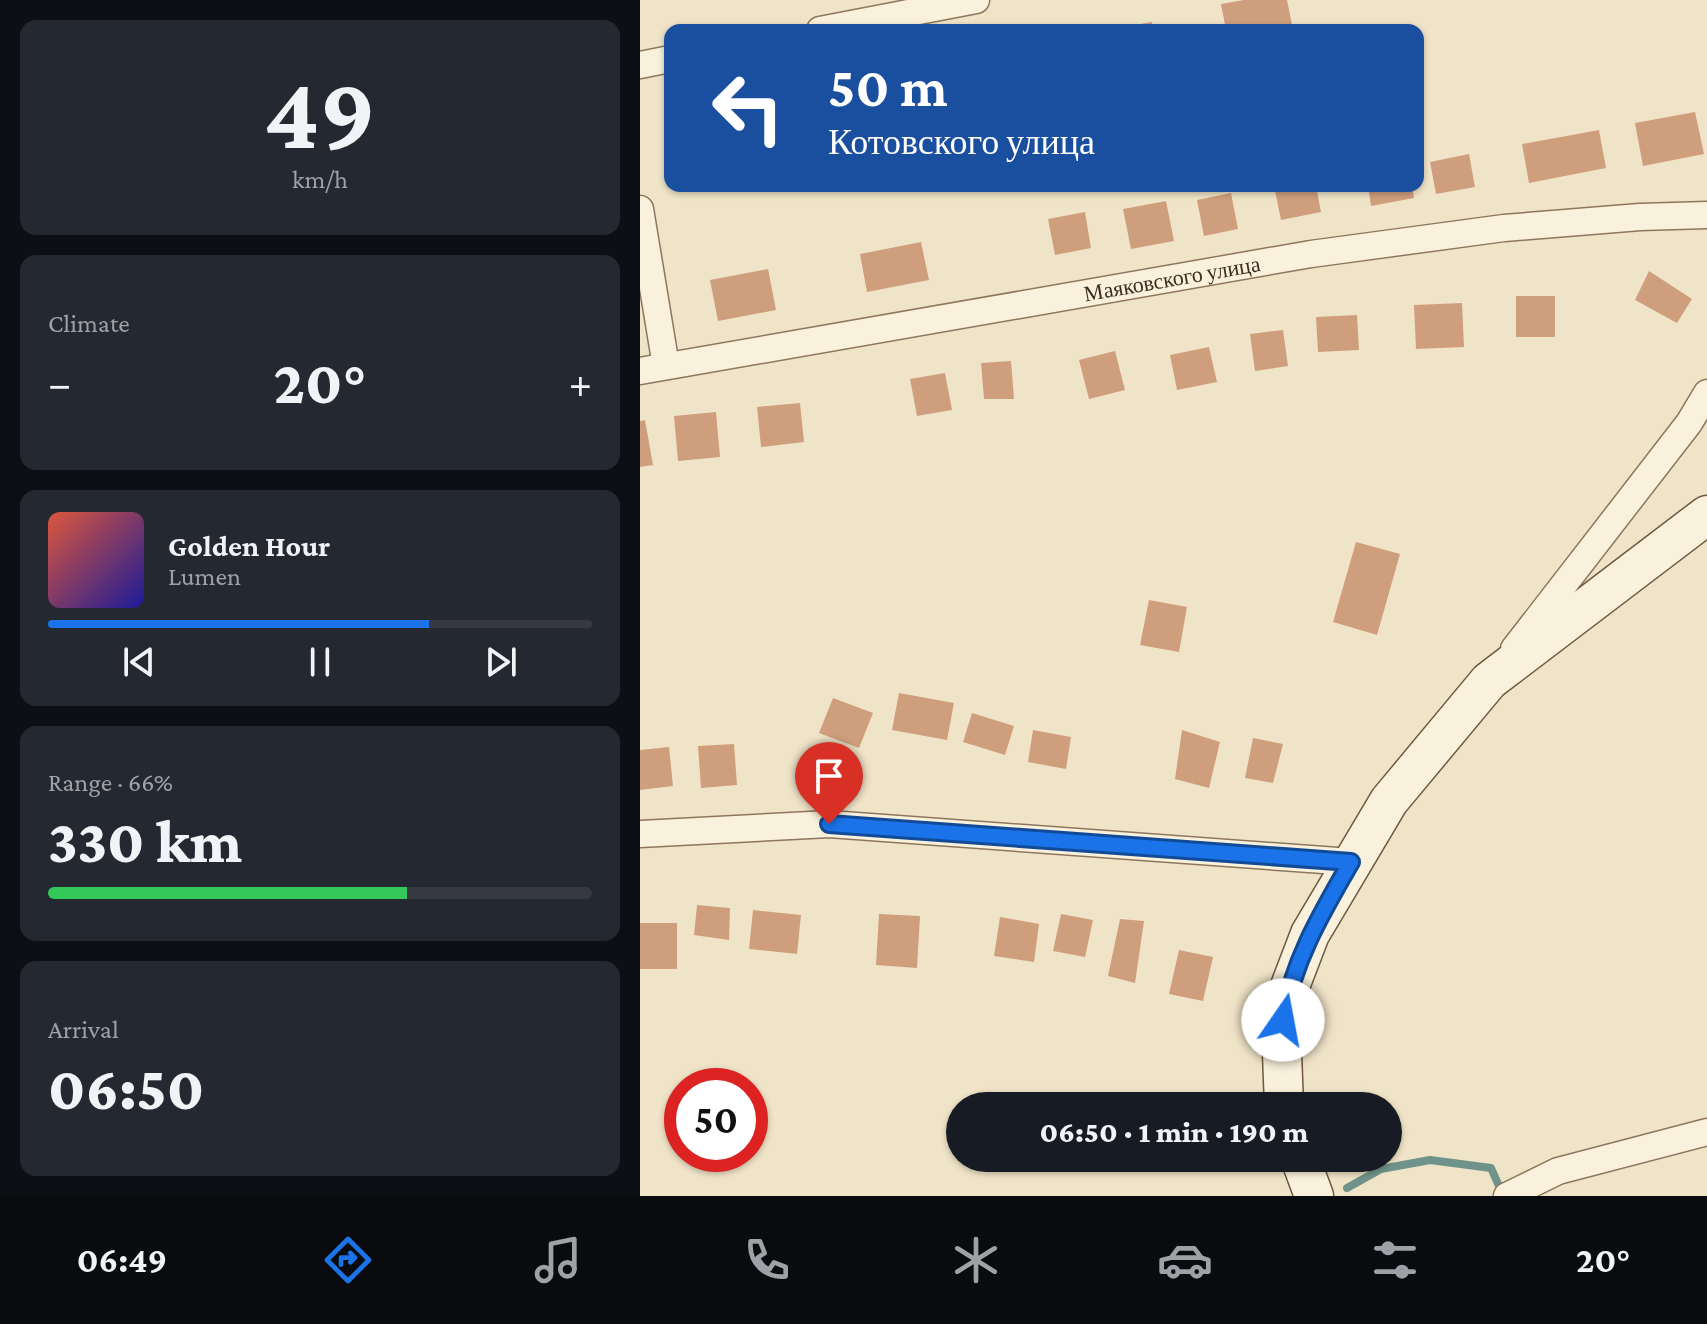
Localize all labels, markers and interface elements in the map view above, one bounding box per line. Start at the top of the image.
text: 49 [264,55,376,170]
icon: left [696,56,800,160]
text: 50 m [828,56,948,118]
text: Котовского улица [828,122,1095,162]
text: km/h [292,165,348,194]
street label: Маяковского улица [1082,251,1262,306]
text: Climate [48,309,130,338]
text: 20° [273,349,367,416]
text: − [48,359,71,407]
text: + [569,359,592,407]
text: Golden Hour [168,529,330,562]
text: Lumen [168,562,241,591]
icon: previous [117,640,161,684]
icon: pause [298,640,342,684]
icon: next [479,640,523,684]
pin [795,742,863,824]
icon: arrive [807,754,851,798]
text: Range · 66% [48,768,173,797]
text: 330 km [48,808,242,875]
position arrow [1241,978,1325,1062]
text: Arrival [48,1015,119,1044]
text: 06:50 [48,1055,204,1122]
speed limit sign: 50 [664,1068,768,1172]
text: 06:50 · 1 min · 190 m [1040,1115,1308,1148]
icon: directions [320,1232,376,1288]
icon: music [530,1232,586,1288]
icon: phone [739,1232,795,1288]
icon: climate [948,1232,1004,1288]
icon: car [1157,1232,1213,1288]
icon: filters [1367,1232,1423,1288]
text: 06:49 [77,1240,167,1280]
text: 20° [1576,1240,1630,1280]

